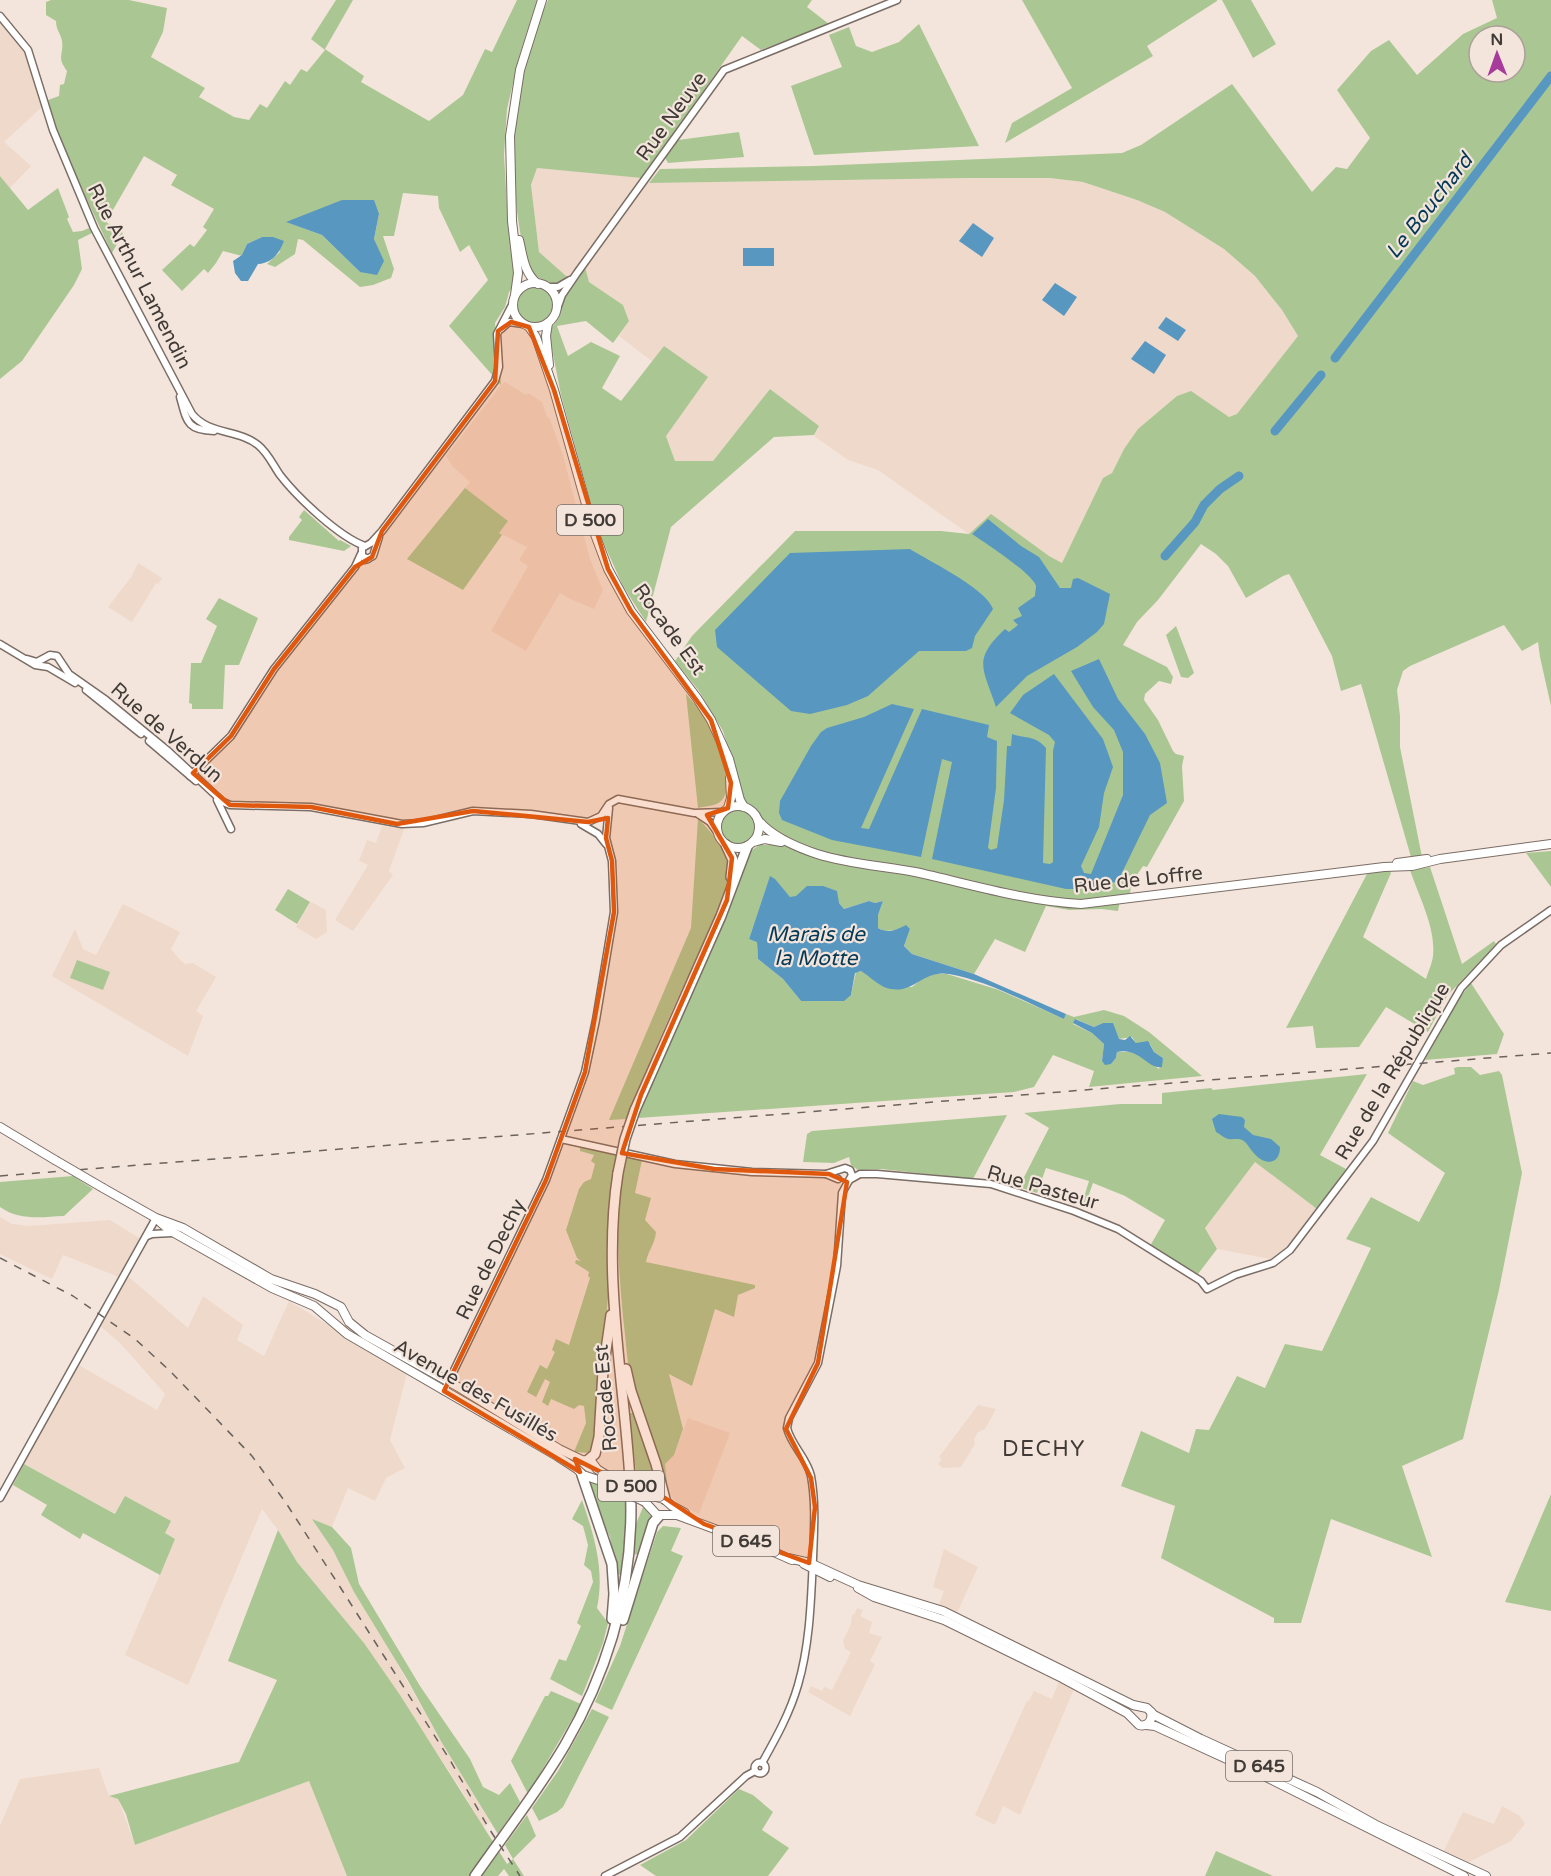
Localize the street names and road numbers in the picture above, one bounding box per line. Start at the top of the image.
street label: Rue Neuve [632,67,712,166]
street label: Rue Arthur Lamendin [82,180,196,373]
road number: D 500 [557,505,623,535]
street label: Rocade Est [628,579,711,680]
street label: Rue de Verdun [105,678,227,788]
street label: Rue de Loffre [1072,861,1204,899]
street label: Rue de la République [1330,979,1455,1165]
street label: Rue Pasteur [984,1161,1102,1215]
street label: Rue de Dechy [451,1195,531,1324]
street label: Avenue des Fusillés [390,1334,561,1447]
street label: Rocade Est [589,1343,623,1452]
road number: D 500 [598,1471,664,1501]
road number: D 645 [713,1526,779,1556]
road number: D 645 [1226,1751,1292,1781]

